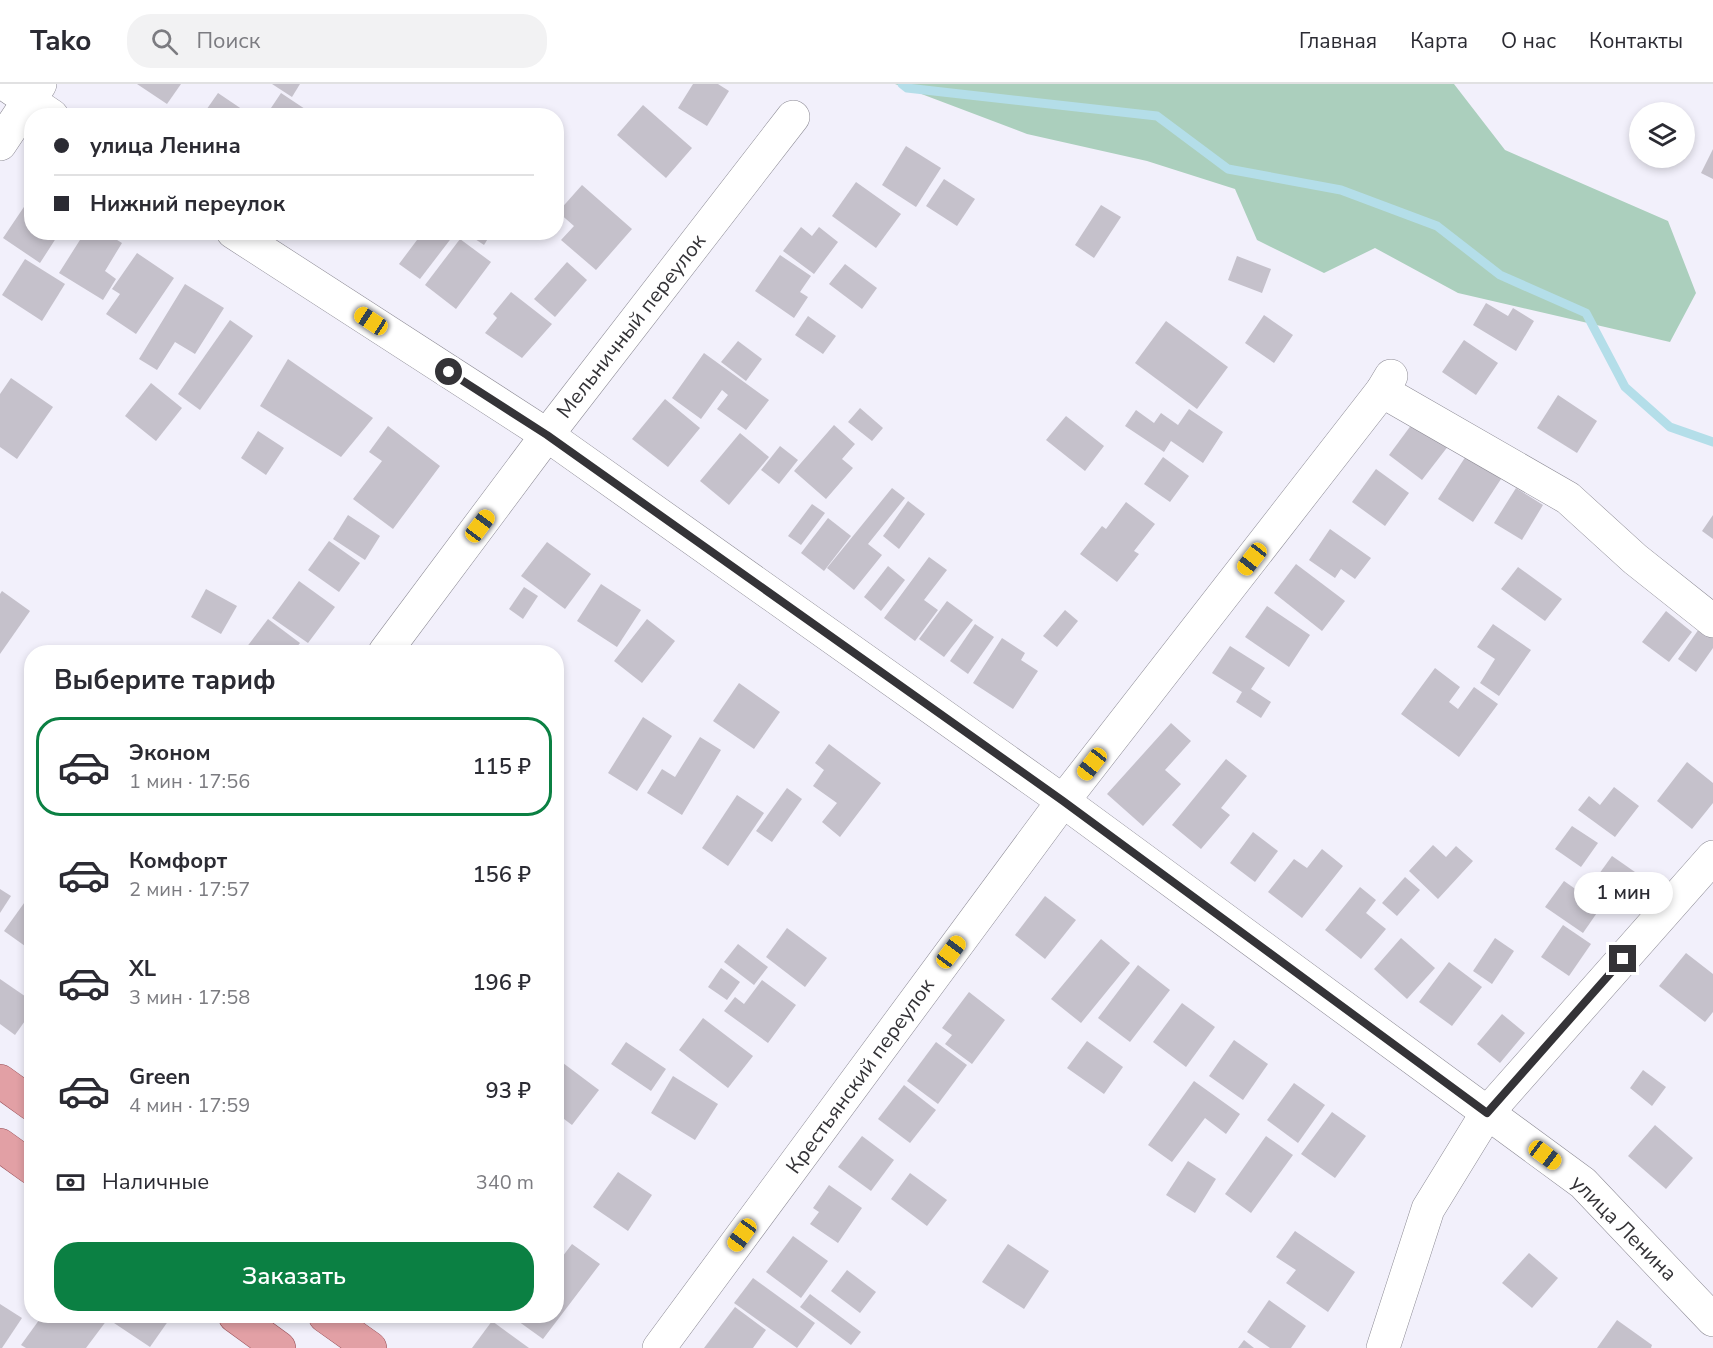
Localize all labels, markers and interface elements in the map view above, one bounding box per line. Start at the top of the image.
search box [127,14,547,68]
text: Tako [30,22,91,60]
icon: search [148,25,181,58]
text: Поиск [196,26,260,56]
text: Главная [1299,27,1377,55]
text: Карта [1410,27,1468,55]
text: О нас [1501,27,1556,55]
text: Контакты [1589,27,1683,55]
map controls [1629,102,1695,168]
button: layers [1629,102,1695,168]
text: улица Ленина [90,131,241,161]
text: Нижний переулок [90,189,285,219]
street label: Мельничный переулок [550,227,712,424]
car [351,304,391,338]
route start [435,358,462,385]
car [462,506,498,546]
car [1234,539,1270,579]
text: Выберите тариф [54,662,276,699]
text: Эконом [129,738,211,768]
icon: car [57,740,111,794]
car [1074,744,1110,784]
text: 115 ₽ [472,752,531,782]
text: 1 мин · 17:56 [129,768,250,795]
text: Комфорт [129,846,227,876]
icon: car [57,848,111,902]
text: 156 ₽ [472,860,531,890]
callout: 1 мин [1574,872,1672,914]
text: 2 мин · 17:57 [129,876,250,903]
text: 1 мин [1596,879,1651,906]
car [933,932,969,972]
route end [1609,945,1636,972]
text: XL [129,954,156,984]
icon: car [57,956,111,1010]
text: 196 ₽ [472,968,531,998]
street label: Крестьянский переулок [780,972,941,1179]
text: 3 мин · 17:58 [129,984,250,1011]
text: Green [129,1062,190,1092]
icon: car [57,1064,111,1118]
text: 93 ₽ [486,1076,531,1106]
text: 4 мин · 17:59 [129,1092,250,1119]
car [1525,1137,1565,1173]
icon: cash [54,1166,87,1199]
text: Наличные [102,1167,209,1197]
text: 340 m [476,1169,534,1196]
street label: улица Ленина [1565,1169,1683,1287]
car [724,1215,760,1255]
button: Заказать [54,1242,534,1311]

